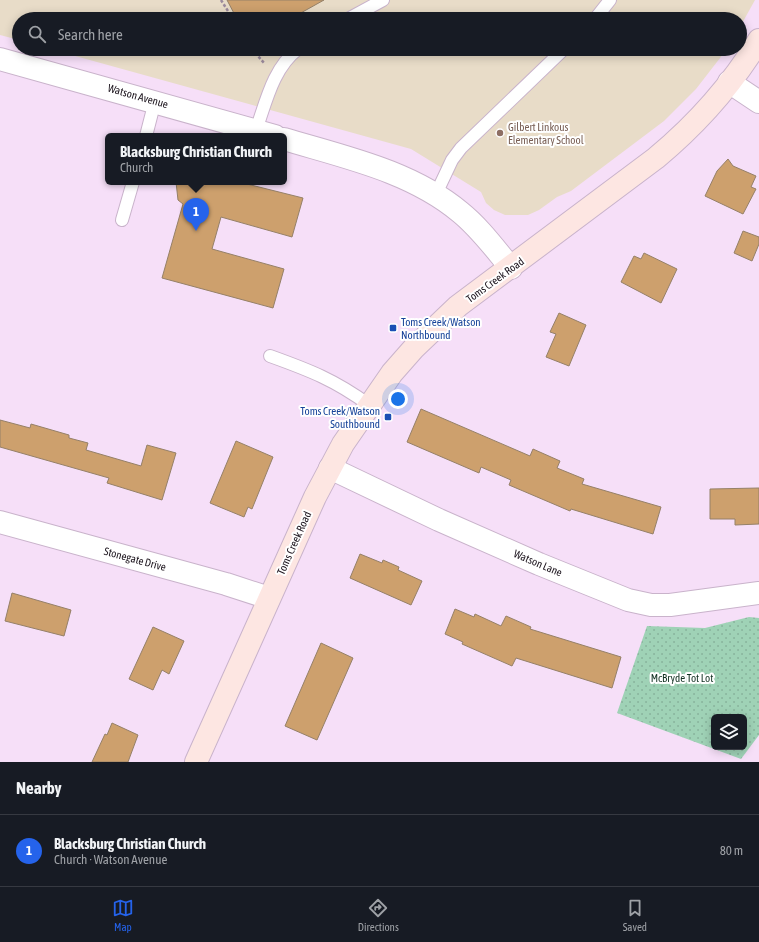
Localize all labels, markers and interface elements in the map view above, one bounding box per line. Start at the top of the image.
search box [12,12,747,56]
icon: search [26,23,48,45]
text: Search here [58,26,123,43]
street label: Watson Avenue [106,82,170,110]
place label: Gilbert Linkous Elementary School [508,121,584,146]
marker: Gilbert Linkous Elementary School [495,128,505,138]
popup [105,133,287,185]
text: Blacksburg Christian Church [120,143,272,160]
text: Church [120,160,153,175]
pin: 1 [183,198,209,231]
street label: Toms Creek Road [464,255,526,305]
place label: Toms Creek/Watson Northbound [401,316,481,341]
marker: Toms Creek/Watson Northbound [388,323,398,333]
your location [388,389,408,409]
place label: Toms Creek/Watson Southbound [300,405,380,430]
marker: Toms Creek/Watson Southbound [383,412,393,422]
street label: Toms Creek Road [275,509,313,577]
street label: Stonegate Drive [103,545,167,573]
street label: Watson Lane [512,547,564,579]
park label: McBryde Tot Lot [651,672,713,684]
map controls [711,714,747,750]
button: layers [711,714,747,750]
text: Nearby [16,778,62,798]
text: Blacksburg Christian Church [54,835,206,852]
text: 1 [26,843,32,858]
text: 80 m [720,843,743,858]
text: Church · Watson Avenue [54,852,167,867]
tab: Map [112,897,134,933]
tab: Directions [358,897,399,933]
tab: Saved [623,897,647,933]

